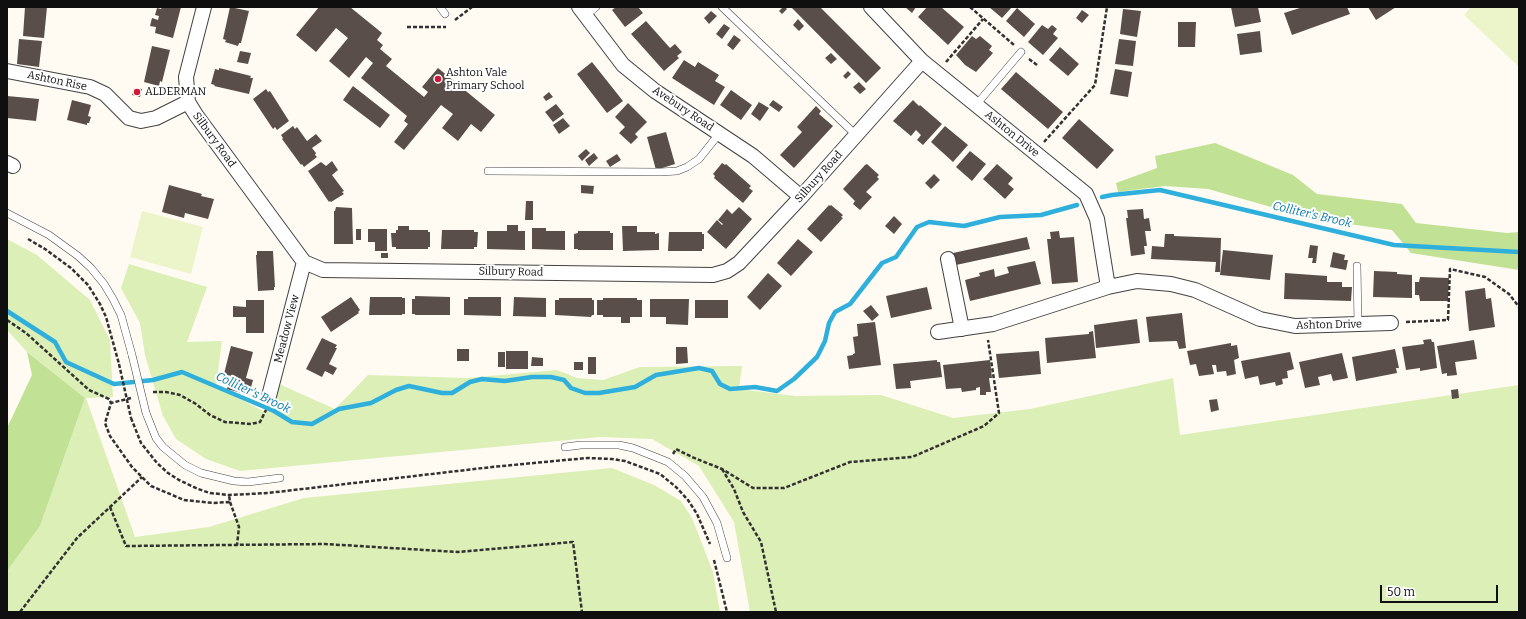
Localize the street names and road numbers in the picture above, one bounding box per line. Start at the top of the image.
street label: Ashton Rise [26,68,88,94]
street label: Avebury Road [650,84,716,134]
street label: Ashton Drive [982,108,1042,160]
street label: Silbury Road [190,110,238,170]
street label: Silbury Road [792,149,846,205]
street label: Silbury Road [479,265,543,279]
street label: Meadow View [272,293,302,365]
street label: Ashton Drive [1296,318,1362,332]

